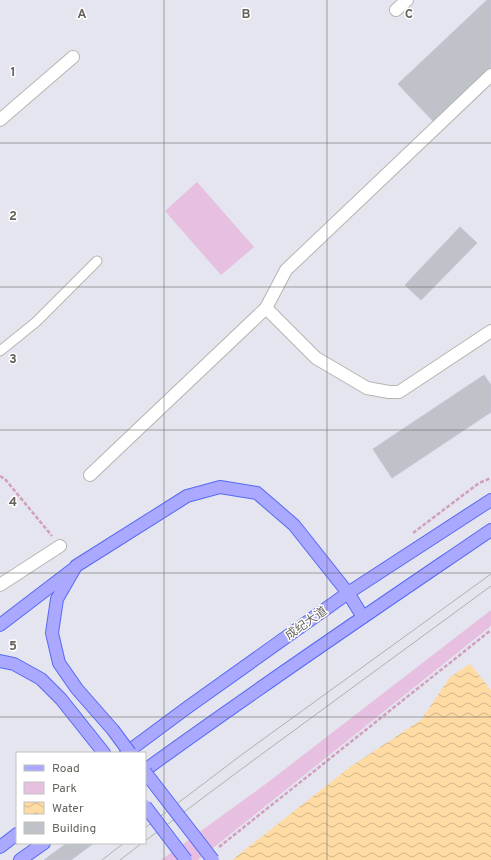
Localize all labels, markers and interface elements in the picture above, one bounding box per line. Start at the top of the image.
text: A [77,7,87,23]
text: B [242,7,251,23]
text: C [405,7,413,23]
text: 1 [10,65,16,81]
text: 2 [9,209,17,225]
text: 3 [9,352,17,368]
text: 4 [9,495,17,511]
street label: 成纪大道 [282,603,331,644]
text: 5 [9,639,17,655]
legend [16,752,146,844]
text: Road [52,761,80,777]
text: Park [52,781,77,797]
text: Water [52,801,84,817]
text: Building [52,821,96,837]

